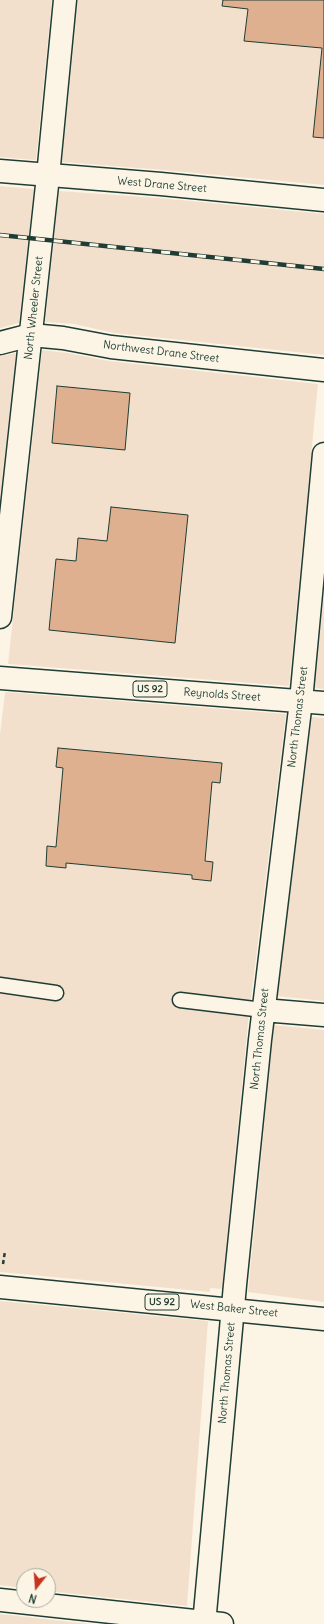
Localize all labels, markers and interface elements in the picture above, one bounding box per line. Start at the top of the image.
street label: West Drane Street [117,175,207,195]
street label: North Wheeler Street [22,256,46,360]
street label: Northwest Drane Street [102,338,220,366]
street label: North Thomas Street [285,666,311,768]
road number: US 92 [133,681,167,697]
street label: Reynolds Street [183,686,261,704]
street label: North Thomas Street [248,988,272,1090]
road number: US 92 [145,1294,179,1310]
street label: West Baker Street [189,1298,279,1320]
street label: North Thomas Street [216,1322,238,1424]
north arrow [16,1568,56,1608]
text: N [27,1591,38,1606]

